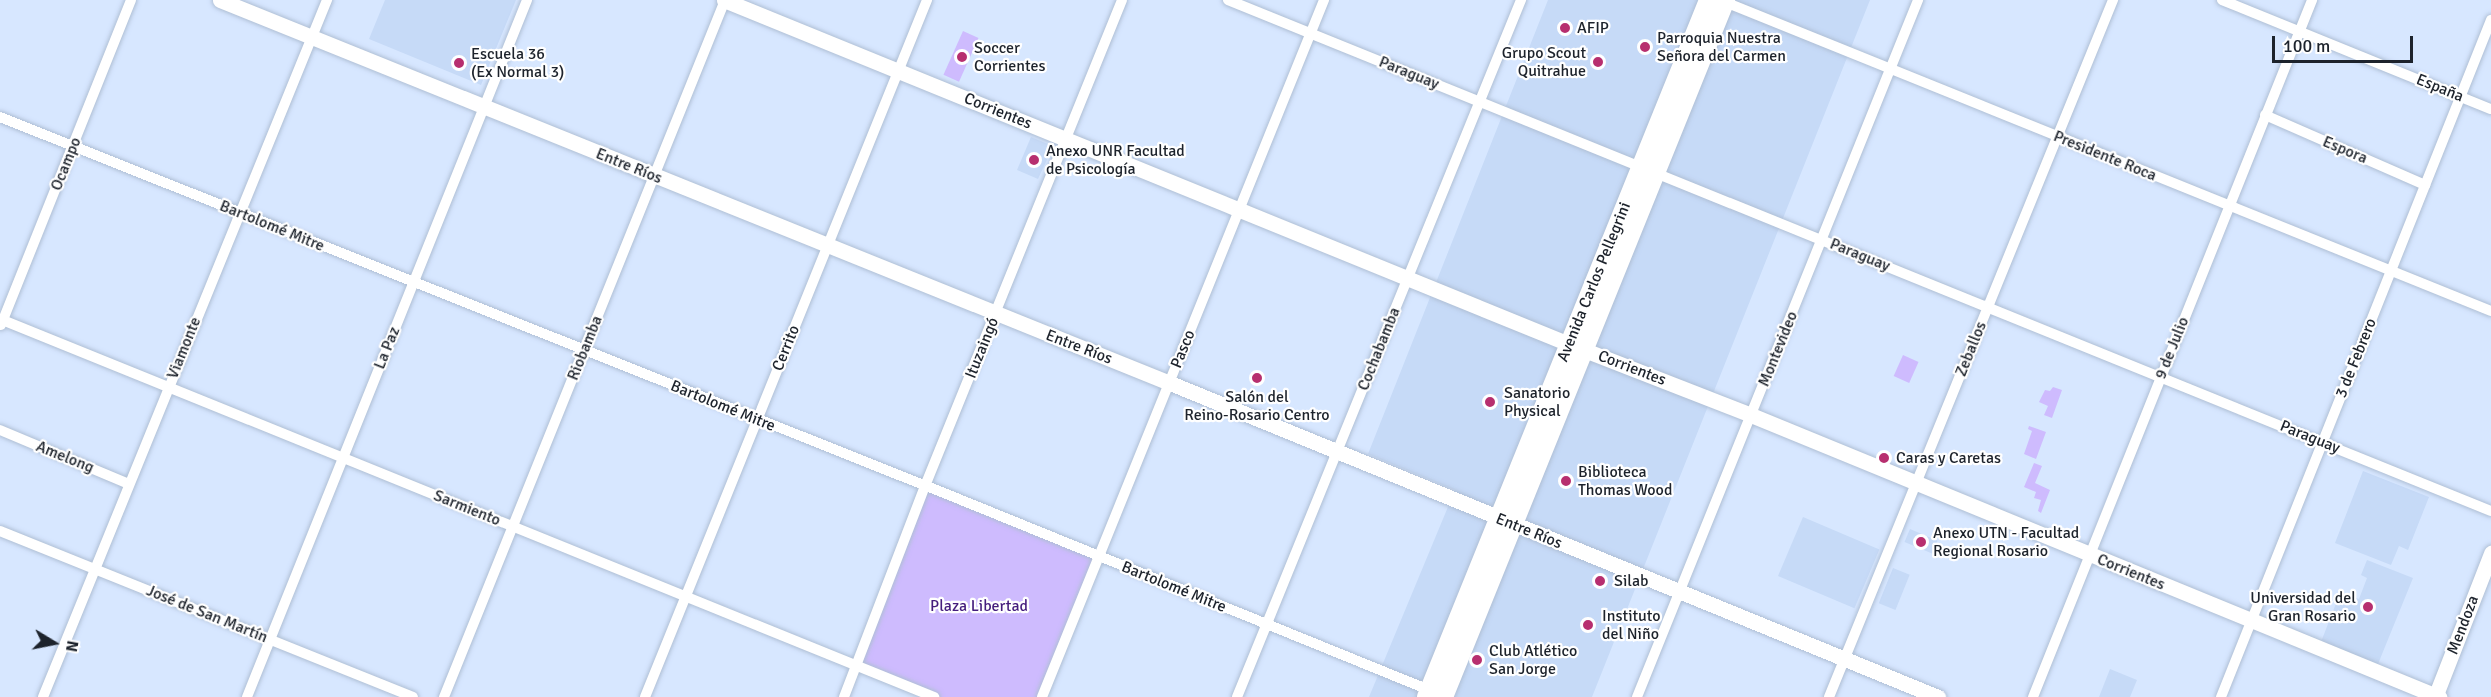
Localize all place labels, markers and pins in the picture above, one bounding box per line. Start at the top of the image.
place label: AFIP [1577,18,1609,38]
marker: AFIP [1558,21,1572,35]
place label: Parroquia Nuestra Señora del Carmen [1657,28,1786,66]
place label: Soccer Corrientes [974,38,1045,76]
marker: Parroquia Nuestra Señora del Carmen [1638,40,1652,54]
place label: Grupo Scout Quitrahue [1502,43,1586,81]
place label: Escuela 36 (Ex Normal 3) [471,44,564,82]
marker: Soccer Corrientes [955,50,969,64]
marker: Grupo Scout Quitrahue [1591,55,1605,69]
marker: Escuela 36 (Ex Normal 3) [452,56,466,70]
place label: Anexo UNR Facultad de Psicología [1046,141,1185,179]
marker: Anexo UNR Facultad de Psicología [1027,153,1041,167]
marker: Salón del Reino-Rosario Centro [1250,371,1264,385]
place label: Sanatorio Physical [1504,383,1570,421]
place label: Salón del Reino-Rosario Centro [1184,387,1330,425]
marker: Sanatorio Physical [1481,393,1499,411]
place label: Caras y Caretas [1896,448,2001,468]
marker: Caras y Caretas [1877,451,1891,465]
place label: Biblioteca Thomas Wood [1578,462,1672,500]
marker: Biblioteca Thomas Wood [1559,474,1573,488]
place label: Anexo UTN - Facultad Regional Rosario [1933,523,2079,561]
marker: Anexo UTN - Facultad Regional Rosario [1914,535,1928,549]
place label: Silab [1614,571,1648,591]
marker: Silab [1591,572,1609,590]
place label: Universidad del Gran Rosario [2250,588,2356,626]
marker: Universidad del Gran Rosario [2361,600,2375,614]
place label: Instituto del Niño [1602,606,1661,644]
marker: Instituto del Niño [1579,616,1597,634]
place label: Club Atlético San Jorge [1489,641,1577,679]
marker: Club Atlético San Jorge [1470,653,1484,667]

